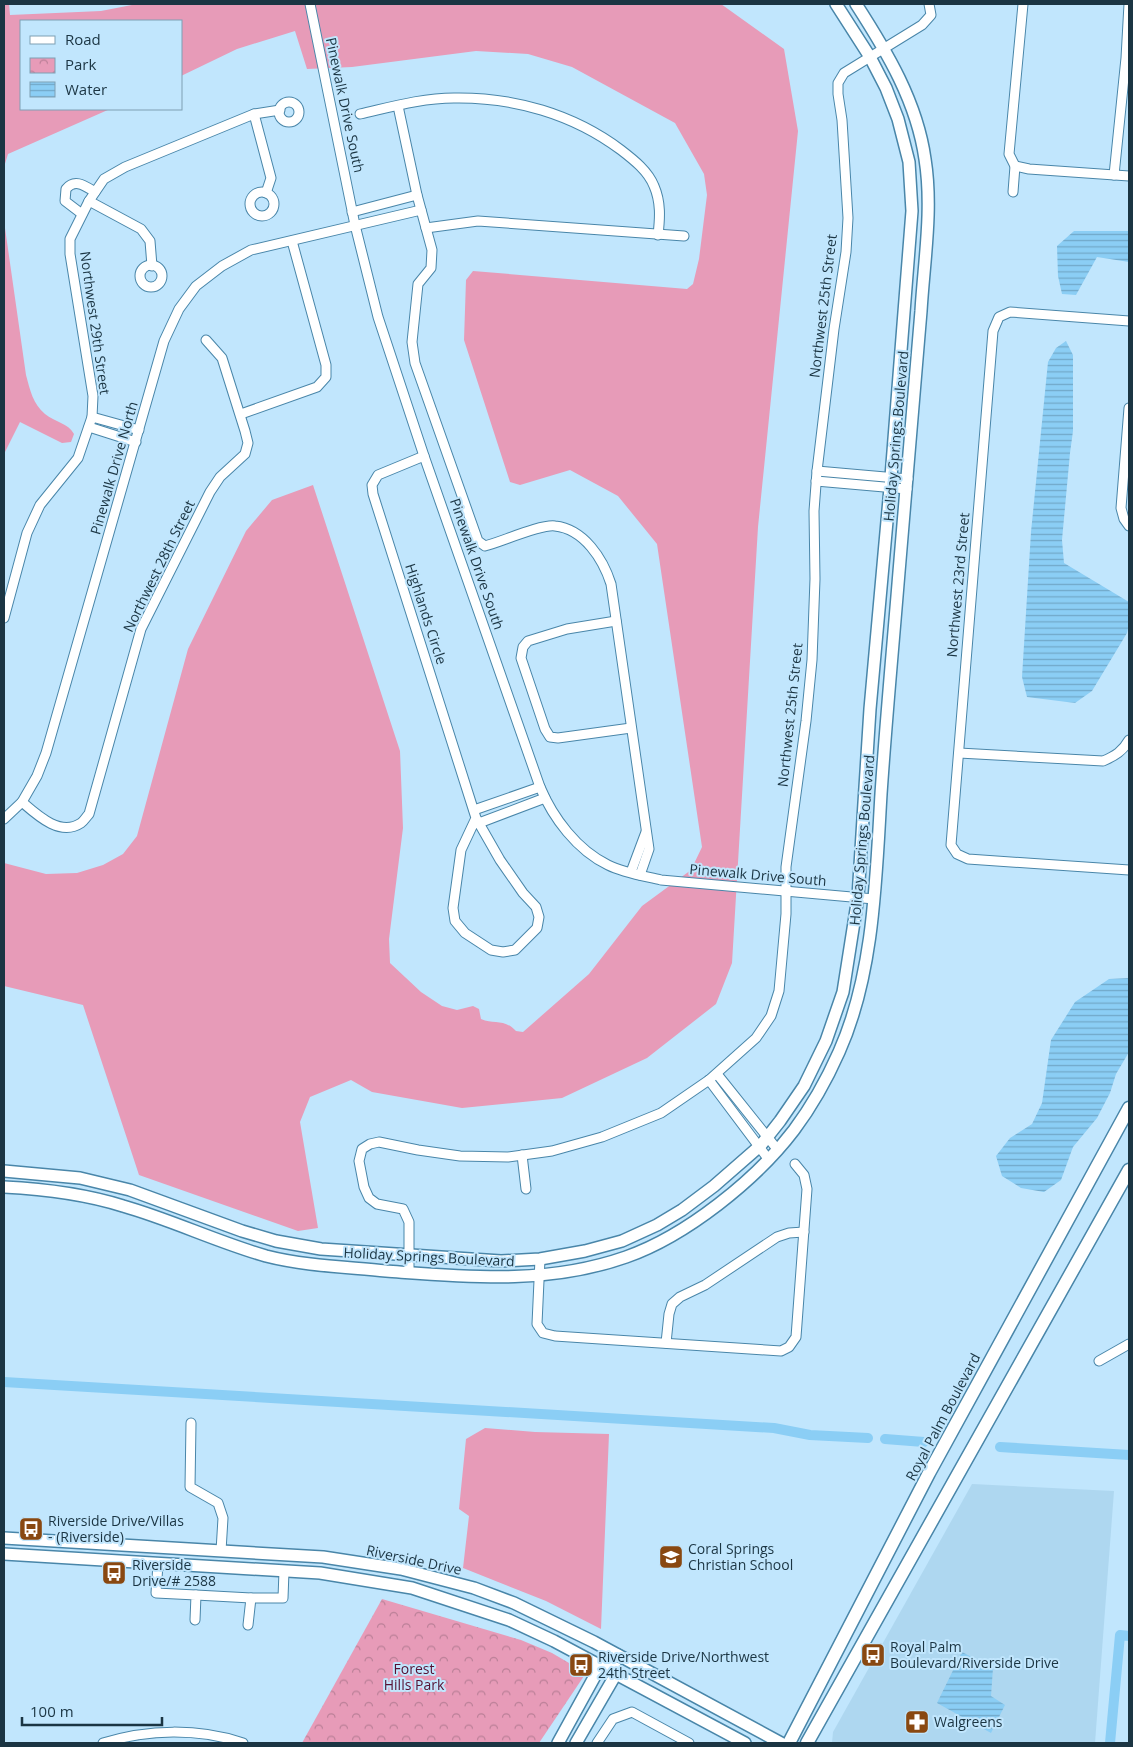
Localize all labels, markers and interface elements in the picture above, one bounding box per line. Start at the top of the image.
legend [20,20,182,110]
text: Road [65,29,101,49]
street label: Pinewalk Drive South [322,36,369,174]
text: Park [65,54,96,74]
text: Water [65,79,107,99]
street label: Northwest 25th Street [804,233,841,379]
street label: Northwest 29th Street [76,250,115,396]
street label: Holiday Springs Boulevard [879,350,912,522]
street label: Pinewalk Drive North [85,399,142,537]
street label: Pinewalk Drive South [446,496,509,632]
street label: Northwest 28th Street [118,497,199,635]
street label: Northwest 23rd Street [942,512,973,658]
street label: Highlands Circle [401,561,452,667]
street label: Northwest 25th Street [772,642,807,788]
street label: Holiday Springs Boulevard [845,754,878,926]
street label: Pinewalk Drive South [689,859,827,890]
street label: Holiday Springs Boulevard [343,1243,515,1270]
street label: Royal Palm Boulevard [901,1350,984,1484]
place label: Riverside Drive/Villas - (Riverside) [48,1511,184,1546]
bus stop icon: Riverside Drive/Villas - (Riverside) [18,1516,44,1542]
place label: Coral Springs Christian School [688,1539,793,1574]
street label: Riverside Drive [365,1540,464,1579]
school or university icon: Coral Springs Christian School [658,1544,684,1570]
place label: Riverside Drive/# 2588 [132,1555,216,1590]
bus stop icon: Riverside Drive/# 2588 [101,1560,127,1586]
place label: Royal Palm Boulevard/Riverside Drive [890,1637,1059,1672]
bus stop icon: Royal Palm Boulevard/Riverside Drive [860,1642,886,1668]
place label: Riverside Drive/Northwest 24th Street [598,1647,769,1682]
bus stop icon: Riverside Drive/Northwest 24th Street [568,1652,594,1678]
park label: Forest Hills Park [384,1659,445,1694]
scale bar [22,1694,162,1726]
text: 100 m [30,1701,74,1721]
pharmacy icon: Walgreens [904,1709,930,1735]
place label: Walgreens [934,1712,1003,1731]

